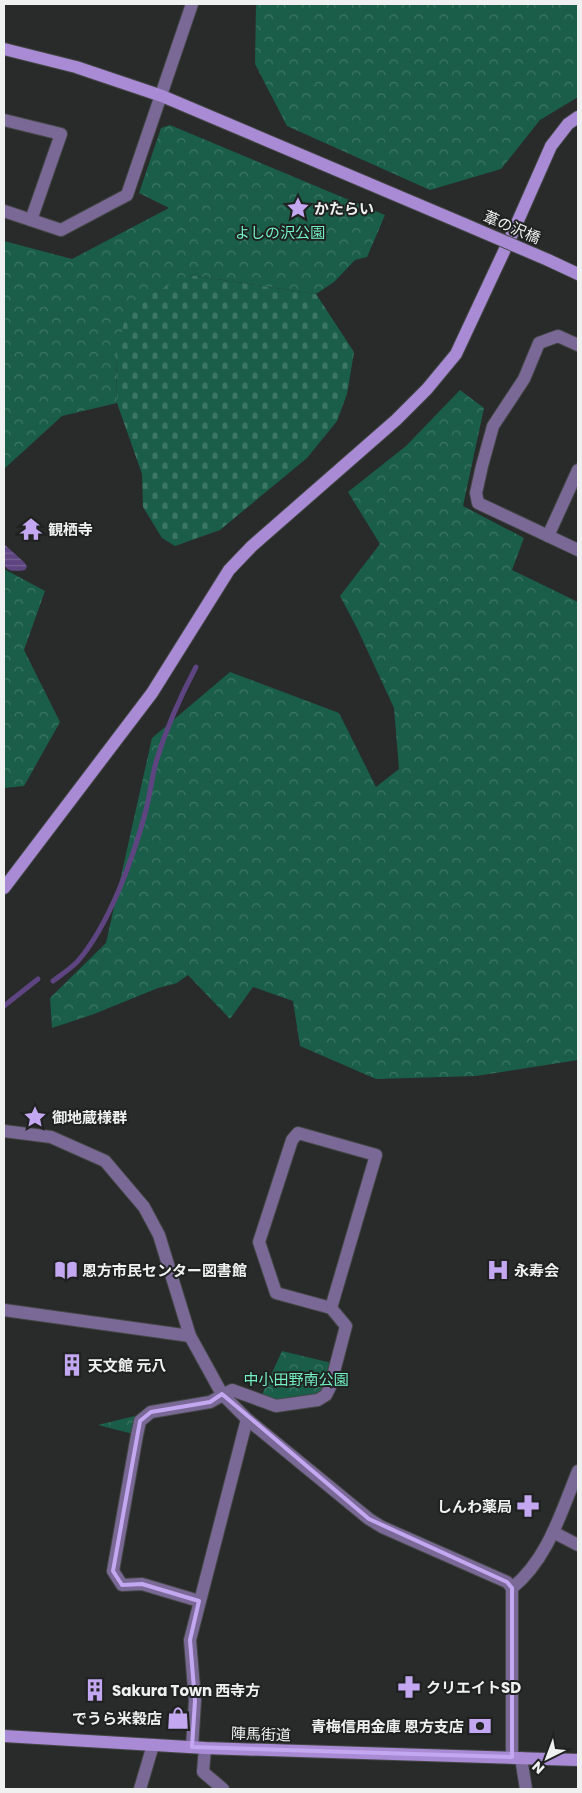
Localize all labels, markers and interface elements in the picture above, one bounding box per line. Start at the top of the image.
place icon: かたらい [285,195,311,221]
place label: かたらい [314,198,374,219]
street label: 葦の沢橋 [480,206,544,248]
park label: よしの沢公園 [235,222,325,243]
temple icon: 観栖寺 [18,516,44,542]
place label: 観栖寺 [48,519,93,540]
place icon: 御地蔵様群 [22,1104,48,1130]
place label: 御地蔵様群 [52,1107,127,1128]
library icon: 恩方市民センター図書館 [53,1257,79,1283]
hospital icon: 永寿会 [485,1257,511,1283]
place label: 恩方市民センター図書館 [82,1260,247,1281]
place label: 永寿会 [514,1260,559,1281]
building icon: 天文館 元八 [59,1352,85,1378]
place label: 天文館 元八 [88,1355,166,1376]
park label: 中小田野南公園 [243,1369,349,1390]
pharmacy icon: しんわ薬局 [515,1493,541,1519]
place label: しんわ薬局 [437,1496,512,1517]
pharmacy icon: クリエイトSD [396,1674,422,1700]
building icon: Sakura Town 西寺方 [82,1677,108,1703]
place label: クリエイトSD [426,1677,521,1698]
place label: Sakura Town 西寺方 [112,1680,260,1701]
shop icon: でうら米穀店 [165,1705,191,1731]
place label: でうら米穀店 [72,1708,162,1729]
bank icon: 青梅信用金庫 恩方支店 [467,1713,493,1739]
place label: 青梅信用金庫 恩方支店 [311,1716,464,1737]
street label: 陣馬街道 [231,1722,291,1746]
north arrow [522,1733,572,1783]
text: N [528,1757,549,1779]

